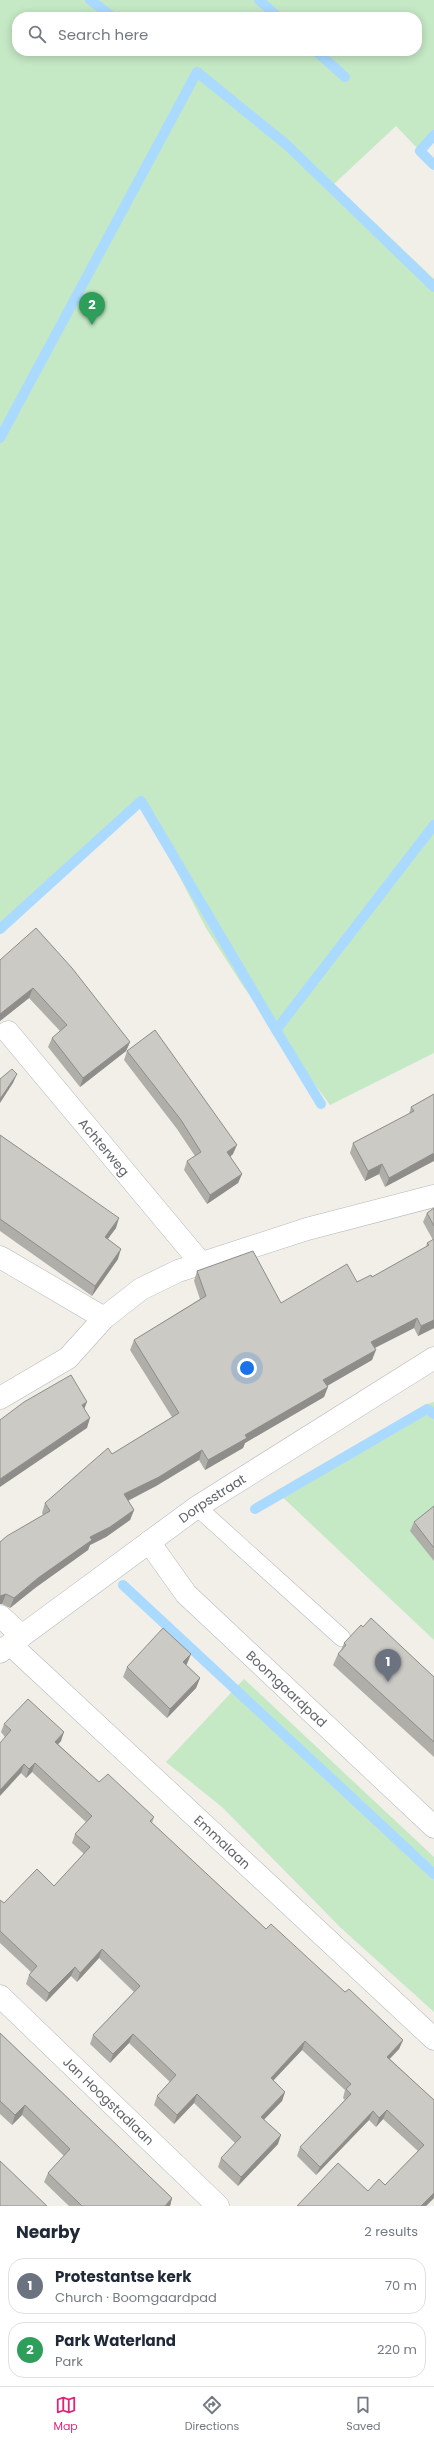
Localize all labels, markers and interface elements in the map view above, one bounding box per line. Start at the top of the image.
search box [12,12,422,56]
icon: search [26,23,48,45]
text: Search here [58,24,148,45]
pin: 2 [79,292,105,325]
street label: Achterweg [74,1114,134,1180]
your location [237,1358,257,1378]
street label: Dorpsstraat [174,1469,249,1527]
street label: Boomgaardpad [242,1646,331,1731]
pin: 1 [375,1649,401,1682]
street label: Emmalaan [190,1811,255,1873]
street label: Jan Hoogstadlaan [59,2052,159,2149]
text: Nearby [16,2220,80,2244]
text: 2 results [364,2222,418,2241]
text: Protestantse kerk [55,2266,192,2287]
text: 1 [28,2276,32,2295]
text: 70 m [385,2276,417,2295]
text: Church · Boomgaardpad [55,2288,217,2307]
text: Park Waterland [55,2330,176,2351]
text: 2 [26,2340,34,2359]
text: 220 m [377,2340,417,2359]
text: Park [55,2352,83,2371]
tab: Map [53,2394,78,2435]
tab: Directions [185,2394,239,2435]
tab: Saved [346,2394,381,2435]

